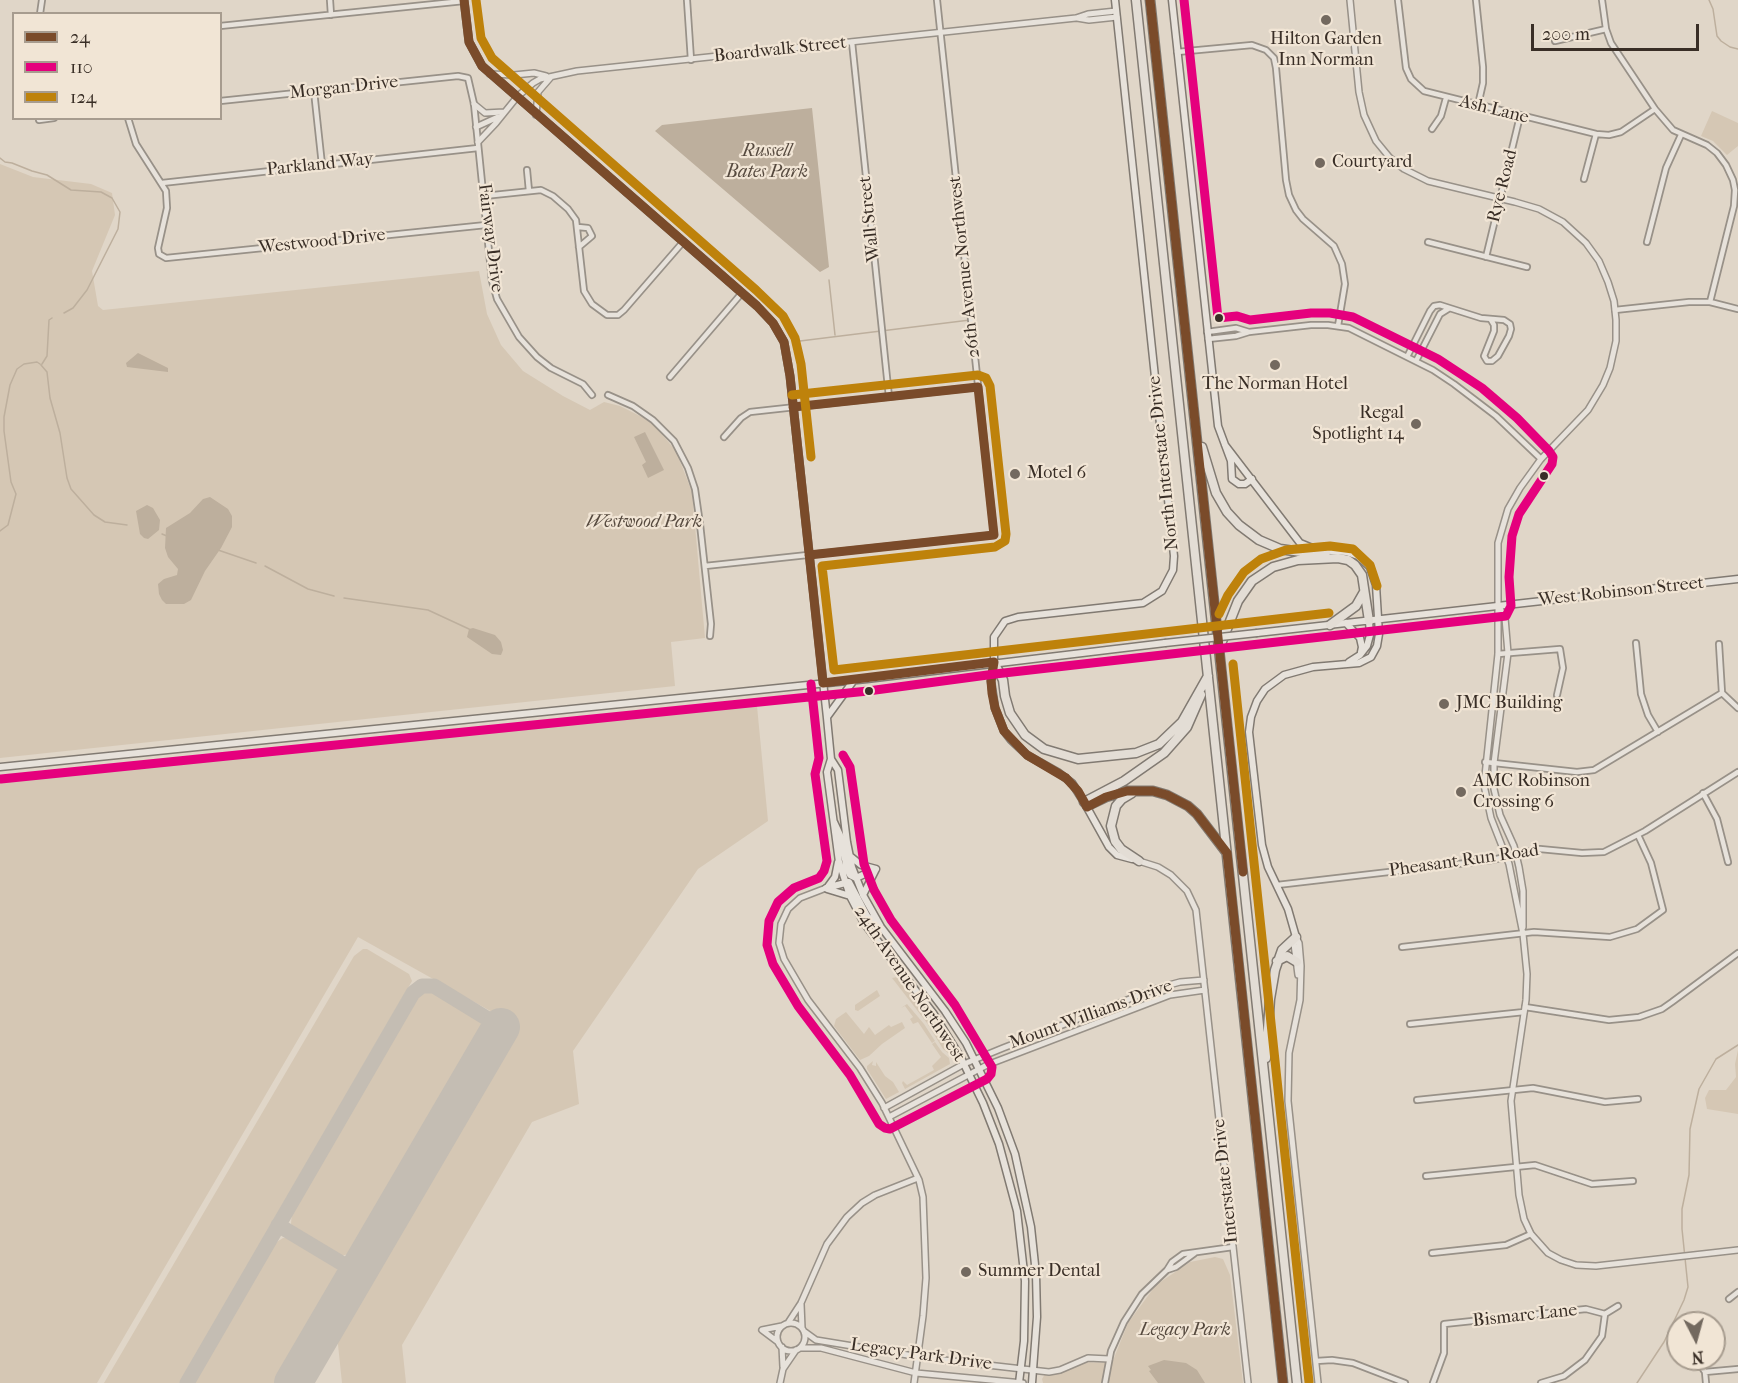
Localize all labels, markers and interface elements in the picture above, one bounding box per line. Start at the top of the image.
legend [12,12,222,120]
scale bar [1534,12,1702,50]
marker: Hilton Garden Inn Norman [1319,13,1333,27]
text: 200 m [1542,24,1590,45]
text: 24 [70,27,90,48]
place label: Hilton Garden Inn Norman [1270,29,1382,72]
street label: Boardwalk Street [713,32,847,68]
text: 110 [70,57,93,78]
street label: Morgan Drive [289,72,399,104]
text: 124 [70,87,96,108]
street label: Ash Lane [1457,91,1531,129]
park label: Russell Bates Park [726,141,808,184]
street label: Rye Road [1484,147,1522,225]
street label: Parkland Way [266,149,374,181]
place label: Courtyard [1332,152,1412,174]
marker: Courtyard [1313,156,1327,170]
street label: Wall Street [855,175,885,263]
street label: 26th Avenue Northwest [945,175,985,359]
street label: Fairway Drive [473,182,507,294]
street label: Westwood Drive [258,225,386,259]
unlabelled marker [1213,312,1225,324]
marker: The Norman Hotel [1268,358,1282,372]
place label: The Norman Hotel [1202,374,1348,396]
street label: North Interstate Drive [1144,375,1184,551]
place label: Regal Spotlight 14 [1312,403,1404,446]
marker: Regal Spotlight 14 [1409,417,1423,431]
place label: Motel 6 [1027,463,1086,485]
marker: Motel 6 [1008,467,1022,481]
unlabelled marker [1538,470,1550,482]
park label: Westwood Park [586,512,702,534]
street label: West Robinson Street [1537,573,1705,611]
unlabelled marker [863,685,875,697]
place label: JMC Building [1456,693,1562,715]
marker: JMC Building [1437,697,1451,711]
place label: AMC Robinson Crossing 6 [1473,771,1590,814]
marker: AMC Robinson Crossing 6 [1454,785,1468,799]
street label: Pheasant Run Road [1388,840,1540,882]
street label: 24th Avenue Northwest [849,902,969,1066]
street label: Mount Williams Drive [1007,975,1175,1055]
street label: Interstate Drive [1209,1118,1243,1244]
place label: Summer Dental [978,1261,1100,1283]
marker: Summer Dental [959,1265,973,1279]
street label: Bismarc Lane [1472,1300,1578,1332]
north arrow [1666,1311,1726,1371]
park label: Legacy Park [1139,1320,1231,1342]
street label: Legacy Park Drive [849,1334,993,1376]
text: N [1691,1347,1705,1367]

